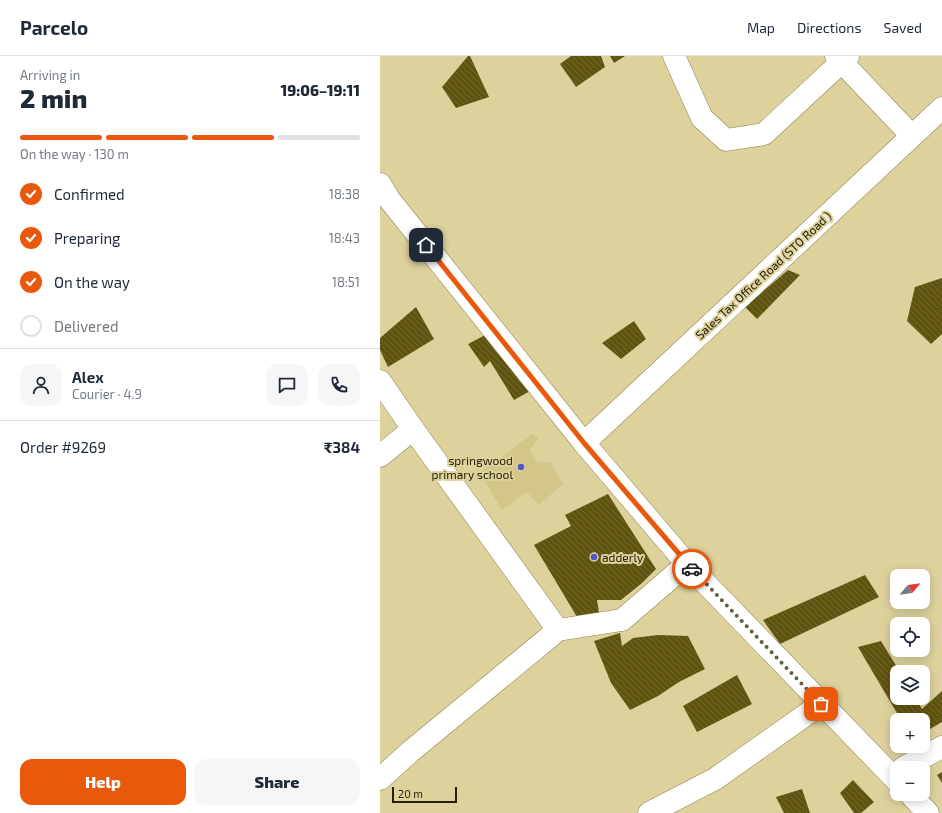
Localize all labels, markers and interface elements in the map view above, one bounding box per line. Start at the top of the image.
text: Parcelo [20,16,88,39]
text: Map [747,19,775,36]
text: Directions [797,19,862,36]
text: Saved [884,19,922,36]
text: Arriving in [20,67,80,83]
text: 19:06–19:11 [281,81,360,99]
text: 2 min [20,82,87,113]
text: On the way · 130 m [20,146,129,162]
icon: check [20,183,42,205]
text: Confirmed [54,185,125,203]
text: 18:38 [329,186,360,202]
street label: Sales Tax Office Road (STO Road ) [692,208,834,342]
icon: check [20,227,42,249]
pin [409,228,443,262]
text: Preparing [54,229,120,247]
text: 18:43 [329,230,360,246]
icon: home [415,234,437,256]
icon: check [20,271,42,293]
text: On the way [54,273,130,291]
text: 18:51 [332,274,360,290]
text: Delivered [54,317,119,335]
button: person [20,364,62,406]
button: chat [266,364,308,406]
button: phone [318,364,360,406]
text: Alex [72,368,104,386]
text: Courier · 4.9 [72,386,142,402]
text: Order #9269 [20,438,106,456]
text: ₹384 [324,438,360,456]
place label: springwood primary school [431,453,513,481]
marker: springwood primary school [516,462,526,472]
courier [672,549,712,589]
place label: adderly [602,550,644,564]
marker: adderly [589,552,599,562]
icon: car [681,558,703,580]
north arrow [890,569,930,609]
map controls [890,569,930,801]
button: locate [890,617,930,657]
button: layers [890,665,930,705]
pin [804,687,838,721]
icon: bag [810,693,832,715]
button: + [890,713,930,753]
button: Help [20,759,186,805]
button: Share [194,759,360,805]
button: − [890,761,930,801]
scale bar [392,785,457,804]
text: 20 m [398,787,423,800]

